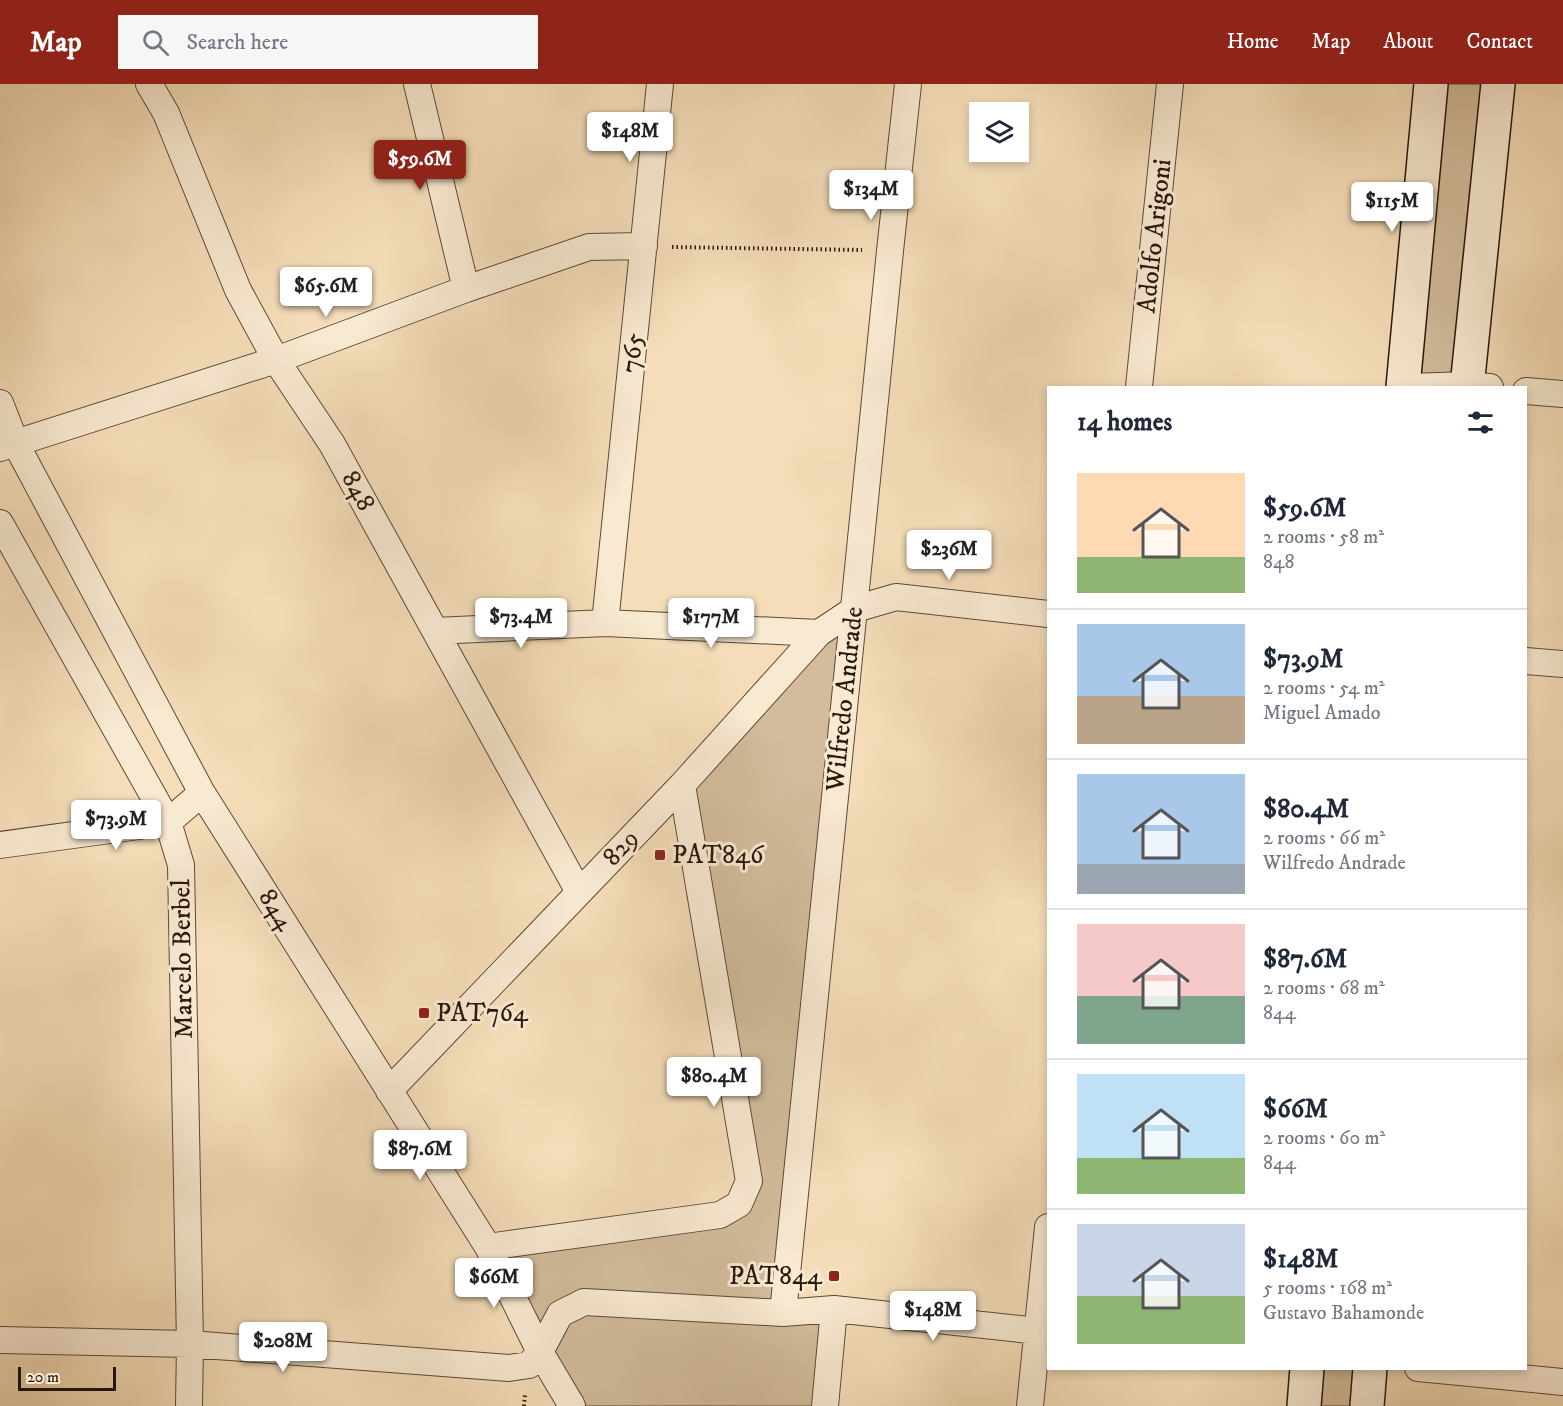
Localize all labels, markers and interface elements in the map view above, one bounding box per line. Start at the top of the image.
search box [118,15,538,69]
text: Map [30,25,82,60]
icon: search [139,26,172,59]
text: Search here [187,29,288,56]
text: Home [1227,29,1279,55]
text: Map [1312,29,1350,55]
text: About [1383,29,1434,55]
text: Contact [1467,29,1533,55]
map controls [969,102,1029,162]
button: layers [969,102,1029,162]
pin: $148M [588,112,672,163]
text: $148M [601,119,659,144]
pin: $59.6M [371,140,469,191]
text: $59.6M [388,147,452,172]
street label: Adolfo Arigoni [1131,157,1179,315]
pin: $134M [829,170,913,221]
text: $134M [843,177,899,202]
pin: $115M [1350,182,1434,233]
text: $115M [1365,189,1419,214]
pin: $65.6M [277,267,375,318]
text: $65.6M [294,274,358,299]
street label: 765 [614,331,652,375]
text: 14 homes [1077,406,1172,439]
icon: filters [1464,406,1497,439]
street label: 848 [334,465,382,517]
text: $59.6M [1263,492,1347,525]
icon: home [1125,497,1197,569]
text: 2 rooms · 58 m² [1263,525,1384,550]
pin: $236M [907,530,991,581]
text: $236M [921,537,977,562]
text: 848 [1263,550,1295,575]
pin: $73.4M [472,598,570,649]
pin: $177M [669,598,753,649]
text: $73.4M [489,605,553,630]
text: $177M [682,605,740,630]
street label: Wilfredo Andrade [819,605,871,794]
text: $73.9M [1263,643,1343,676]
icon: home [1125,648,1197,720]
text: 2 rooms · 54 m² [1263,676,1385,701]
text: Miguel Amado [1263,701,1380,726]
text: $80.4M [1263,793,1349,826]
icon: home [1125,798,1197,870]
pin: $73.9M [67,800,165,851]
text: $73.9M [85,807,147,832]
street label: 829 [596,823,646,873]
text: 2 rooms · 66 m² [1263,826,1385,851]
place label: PAT846 [672,839,765,872]
marker: PAT846 [653,848,667,862]
text: Wilfredo Andrade [1263,851,1406,876]
street label: Marcelo Berbel [165,879,201,1039]
street label: 844 [251,883,302,938]
text: $87.6M [1263,943,1347,976]
icon: home [1125,948,1197,1020]
text: 2 rooms · 68 m² [1263,976,1385,1001]
place label: PAT764 [436,997,529,1030]
text: 844 [1263,1001,1296,1026]
marker: PAT764 [417,1006,431,1020]
pin: $80.4M [665,1057,763,1108]
text: $80.4M [681,1064,747,1089]
text: $66M [1263,1093,1328,1126]
icon: home [1125,1098,1197,1170]
text: 2 rooms · 60 m² [1263,1126,1385,1151]
pin: $87.6M [371,1130,469,1181]
text: $87.6M [388,1137,452,1162]
text: 844 [1263,1151,1296,1176]
text: $148M [1263,1243,1338,1276]
icon: home [1125,1248,1197,1320]
pin: $66M [458,1258,530,1309]
place label: PAT844 [729,1260,823,1293]
text: $66M [469,1265,519,1290]
marker: PAT844 [827,1269,841,1283]
text: 5 rooms · 168 m² [1263,1276,1392,1301]
pin: $148M [891,1291,975,1342]
text: $148M [904,1298,962,1323]
text: Gustavo Bahamonde [1263,1301,1424,1326]
pin: $208M [241,1322,325,1373]
text: $208M [253,1329,313,1354]
scale bar [18,1364,116,1392]
text: 20 m [27,1367,59,1387]

